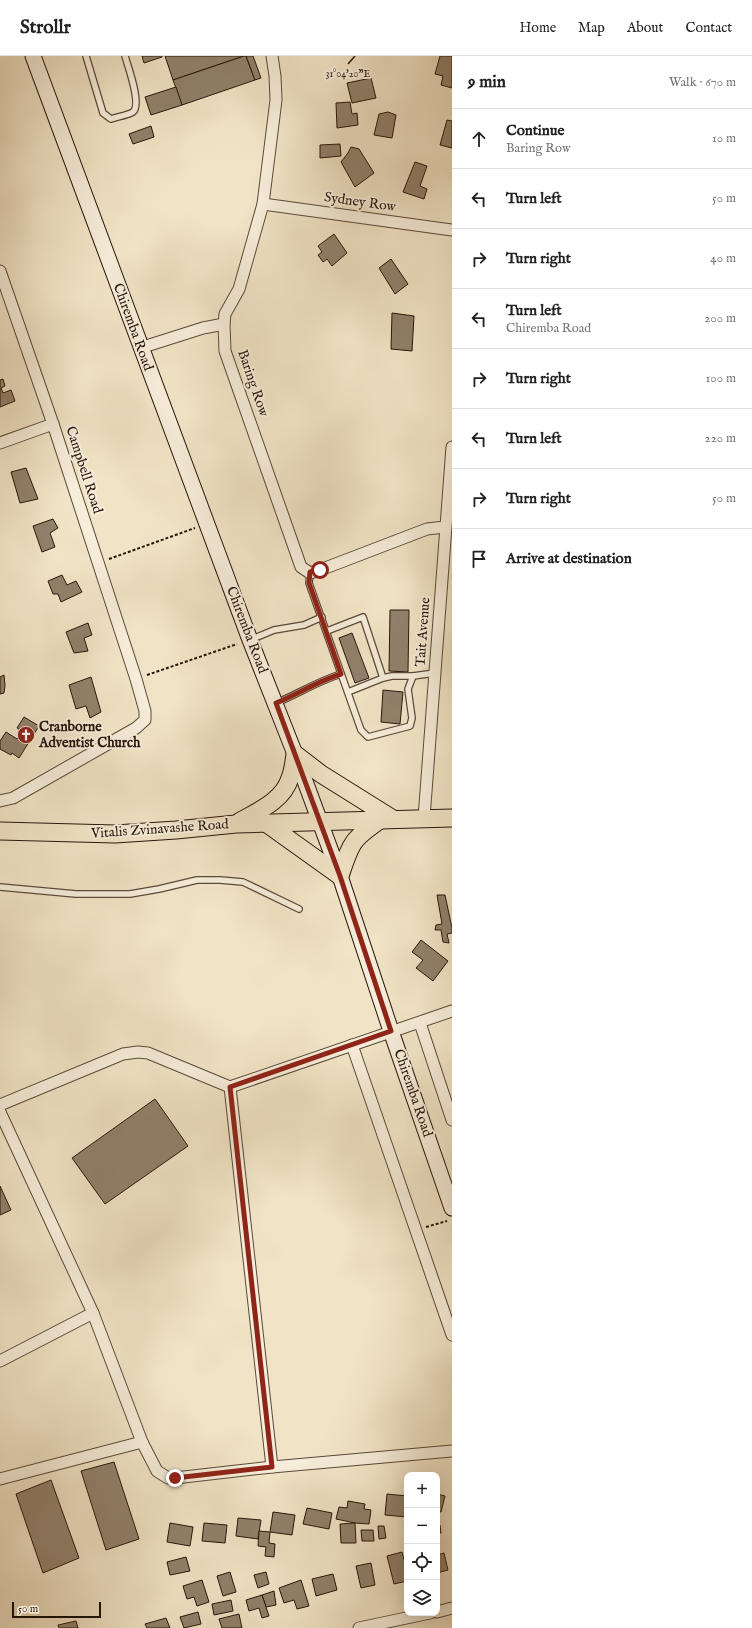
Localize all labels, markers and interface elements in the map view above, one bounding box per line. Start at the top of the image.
text: Strollr [20,16,71,40]
text: Home [520,19,556,37]
text: Map [578,19,605,37]
text: About [627,19,663,37]
text: Contact [685,19,732,37]
text: 31°04'20"E [326,68,370,81]
text: 9 min [468,72,506,93]
text: Walk · 670 m [669,74,736,91]
text: Continue [506,121,564,140]
icon: ahead [468,128,490,150]
text: 10 m [712,130,736,147]
text: Baring Row [506,140,571,157]
street label: Sydney Row [323,188,398,216]
icon: left [468,188,490,210]
text: Turn left [506,189,562,208]
text: 50 m [712,190,736,207]
icon: right [468,248,490,270]
text: Turn right [506,249,571,268]
text: 40 m [710,250,736,267]
street label: Chiremba Road [109,281,157,374]
text: Turn left [506,301,562,320]
icon: left [468,308,490,330]
text: 200 m [704,310,736,327]
text: Chiremba Road [506,320,591,337]
street label: Baring Row [233,347,273,420]
icon: right [468,368,490,390]
text: Turn right [506,369,571,388]
text: 100 m [706,370,736,387]
street label: Campbell Road [61,424,107,516]
icon: left [468,428,490,450]
text: Turn left [506,429,562,448]
text: 220 m [705,430,736,447]
icon: right [468,488,490,510]
text: Turn right [506,489,571,508]
text: 50 m [712,490,736,507]
icon: arrive [468,548,490,570]
text: Arrive at destination [506,549,632,568]
route start [311,561,329,579]
street label: Chiremba Road [222,584,272,677]
street label: Tait Avenue [412,596,434,667]
place label: Cranborne Adventist Church [38,718,141,752]
church icon: Cranborne Adventist Church [16,725,36,745]
street label: Vitalis Zvinavashe Road [90,815,230,843]
street label: Chiremba Road [390,1047,437,1140]
route end [166,1469,184,1487]
map controls [404,1472,440,1616]
button: + [404,1472,440,1508]
button: − [404,1508,440,1544]
button: locate [404,1544,440,1580]
button: layers [404,1580,440,1616]
scale bar [12,1600,101,1619]
text: 50 m [18,1602,38,1616]

